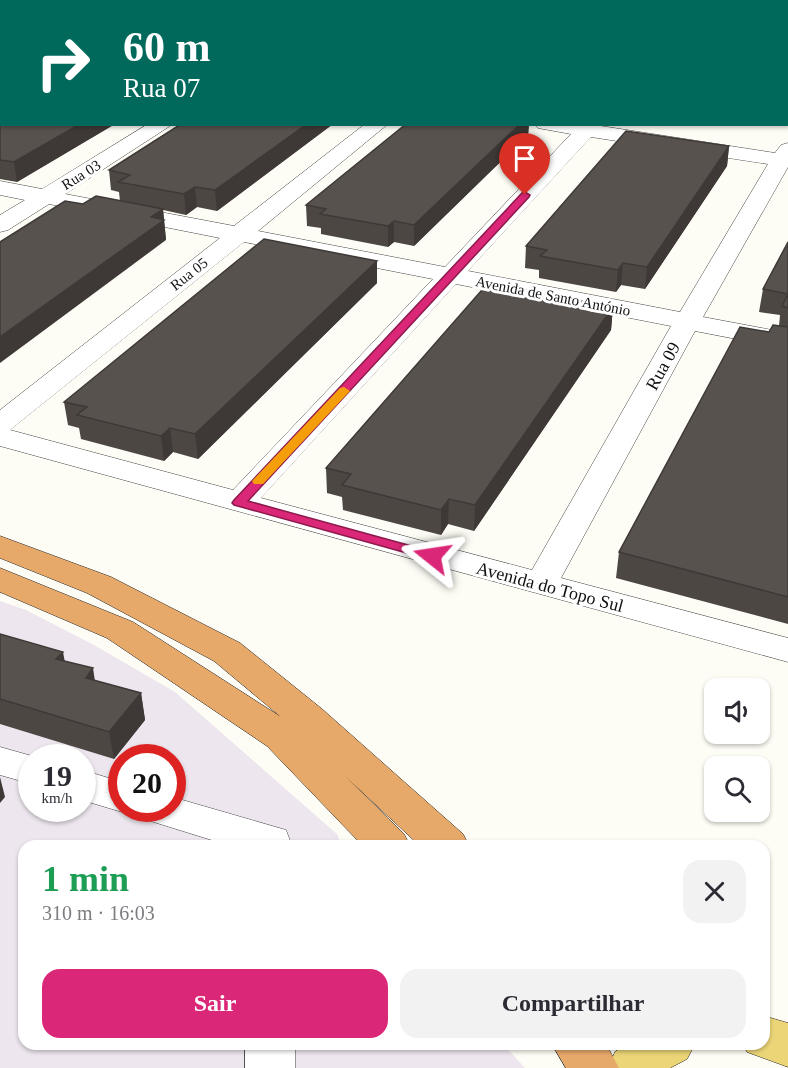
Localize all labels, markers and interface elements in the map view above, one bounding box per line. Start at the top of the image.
icon: right [24,24,102,102]
text: 60 m [123,24,211,70]
text: Rua 07 [123,73,200,103]
pin [499,133,550,195]
icon: arrive [508,142,541,175]
street label: Rua 03 [59,157,103,193]
street label: Rua 05 [167,254,211,294]
street label: Avenida de Santo António [474,273,632,319]
street label: Rua 09 [642,339,684,393]
position arrow [400,524,464,588]
street label: Avenida do Topo Sul [474,558,626,616]
map controls [704,678,770,822]
button: sound [704,678,770,744]
speed limit sign: 20 [108,744,186,822]
button: search [704,756,770,822]
text: 19 [42,759,72,792]
text: km/h [42,790,72,806]
text: 1 min [42,859,129,899]
button: close [683,860,746,923]
text: 310 m · 16:03 [42,902,155,924]
button: Sair [42,969,388,1038]
button: Compartilhar [400,969,746,1038]

